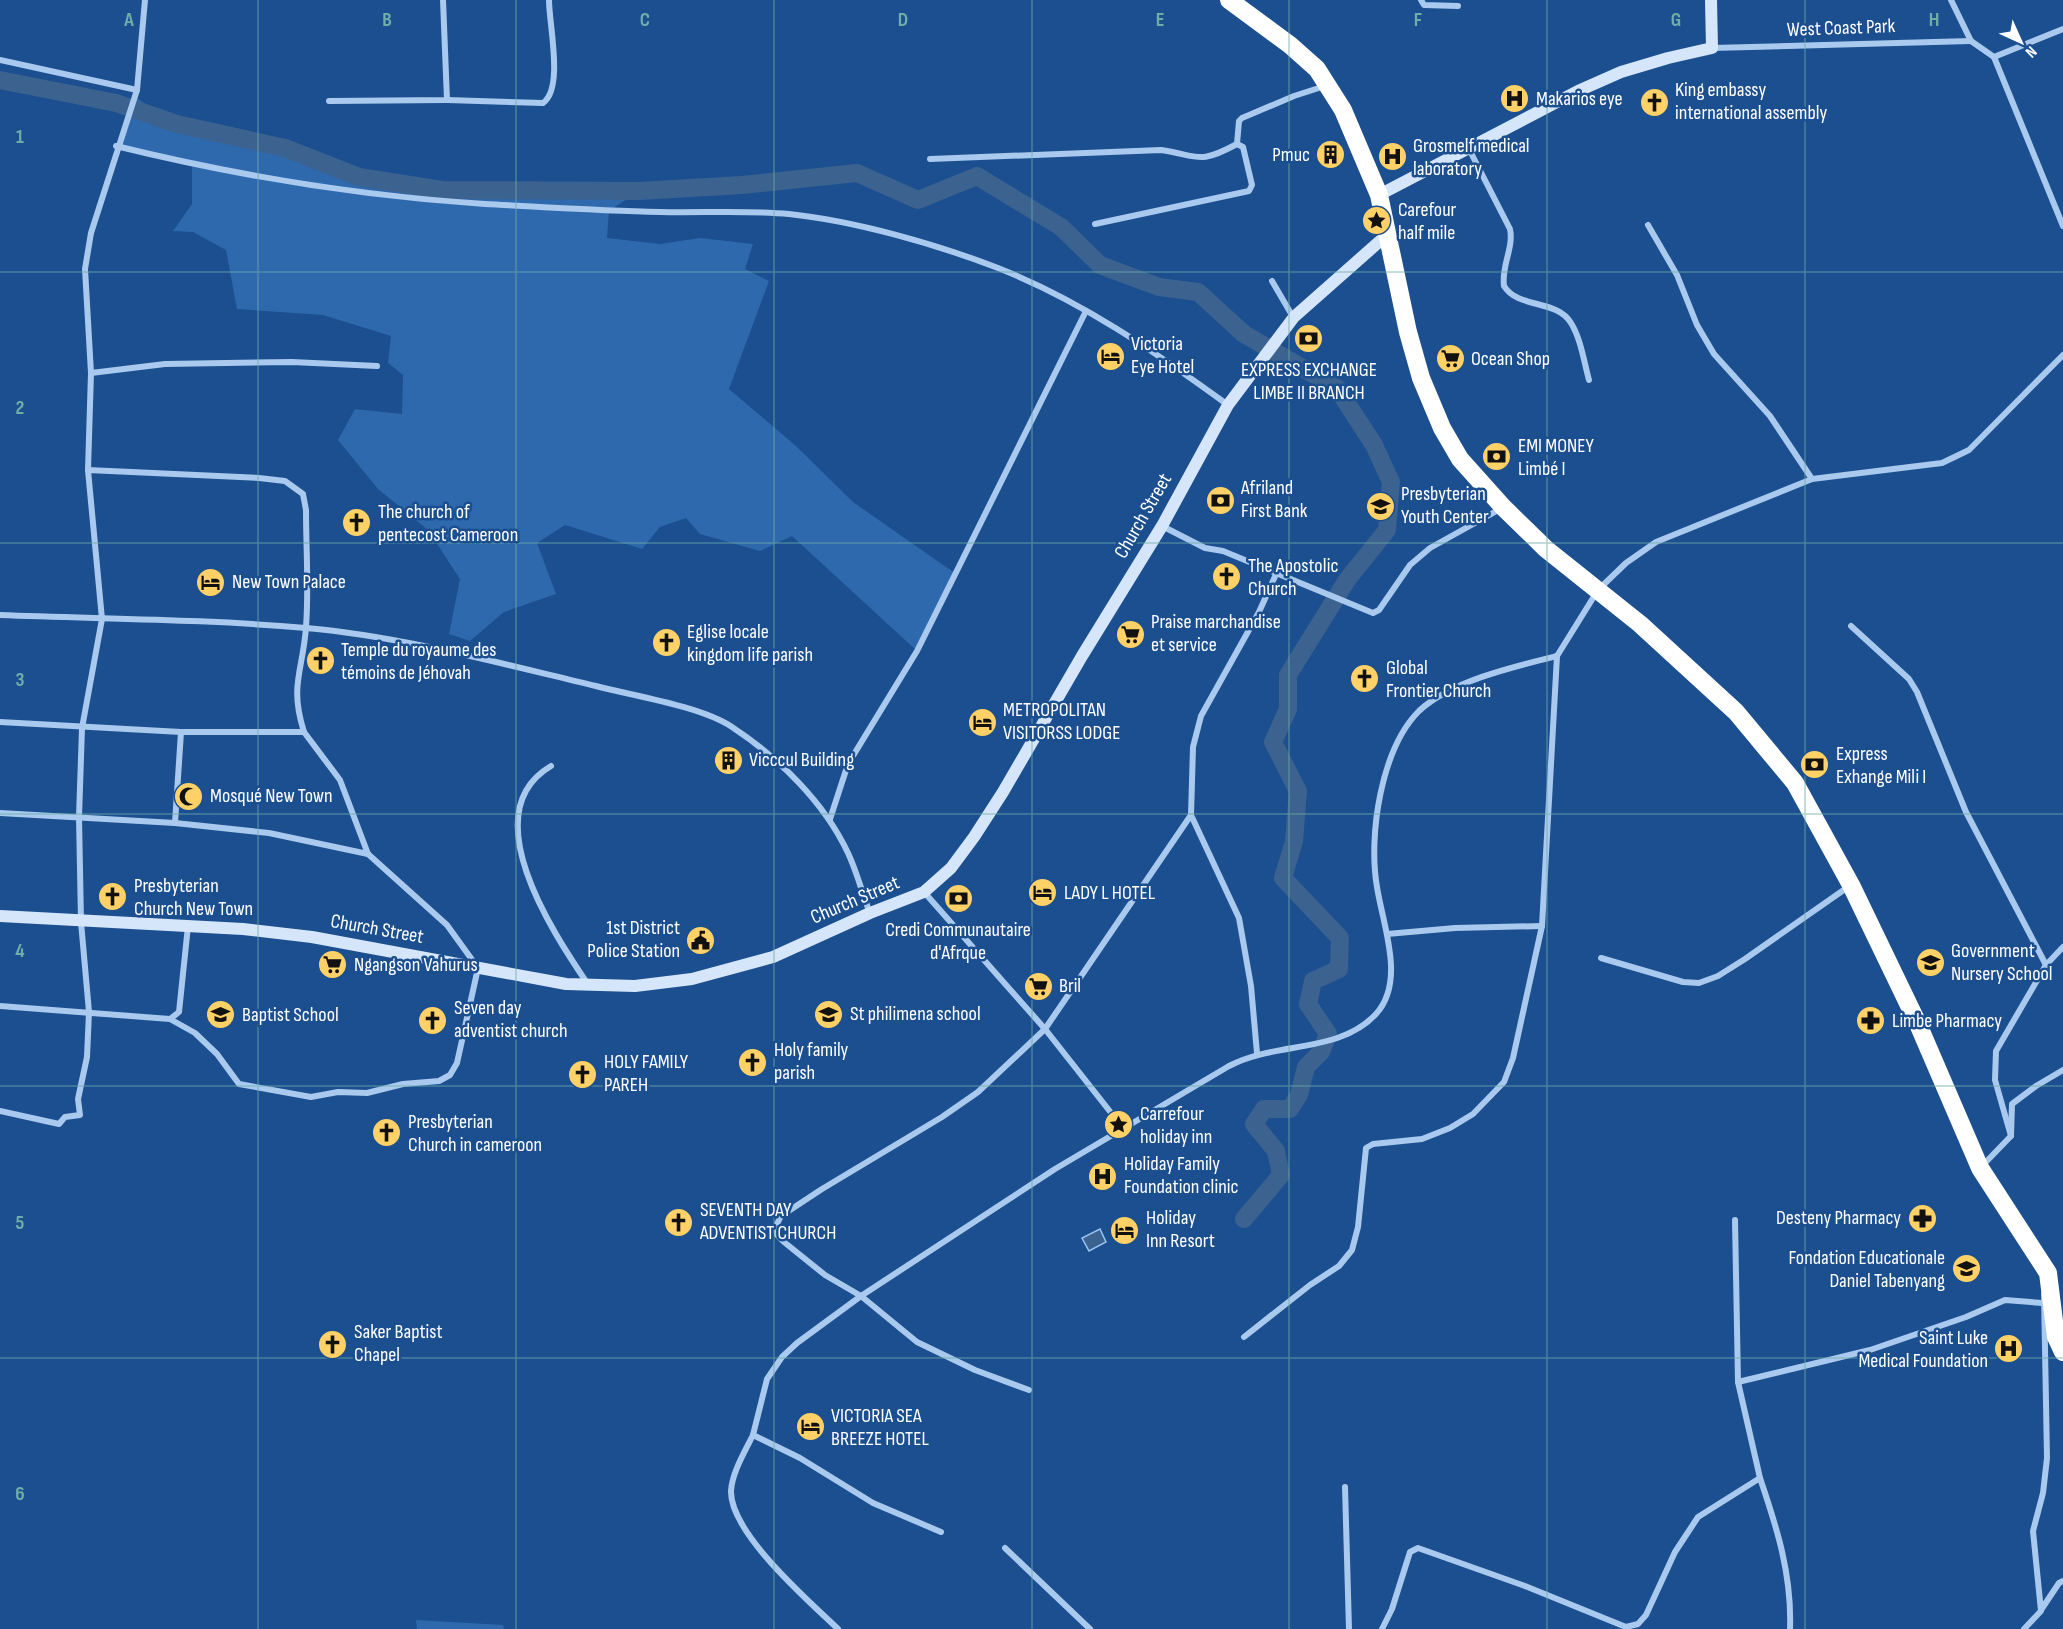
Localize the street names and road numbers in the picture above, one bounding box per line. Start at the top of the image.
street label: West Coast Park [1786,14,1896,42]
street label: Church Street [1109,469,1177,563]
street label: Church Street [807,871,903,929]
street label: Church Street [329,909,425,949]

